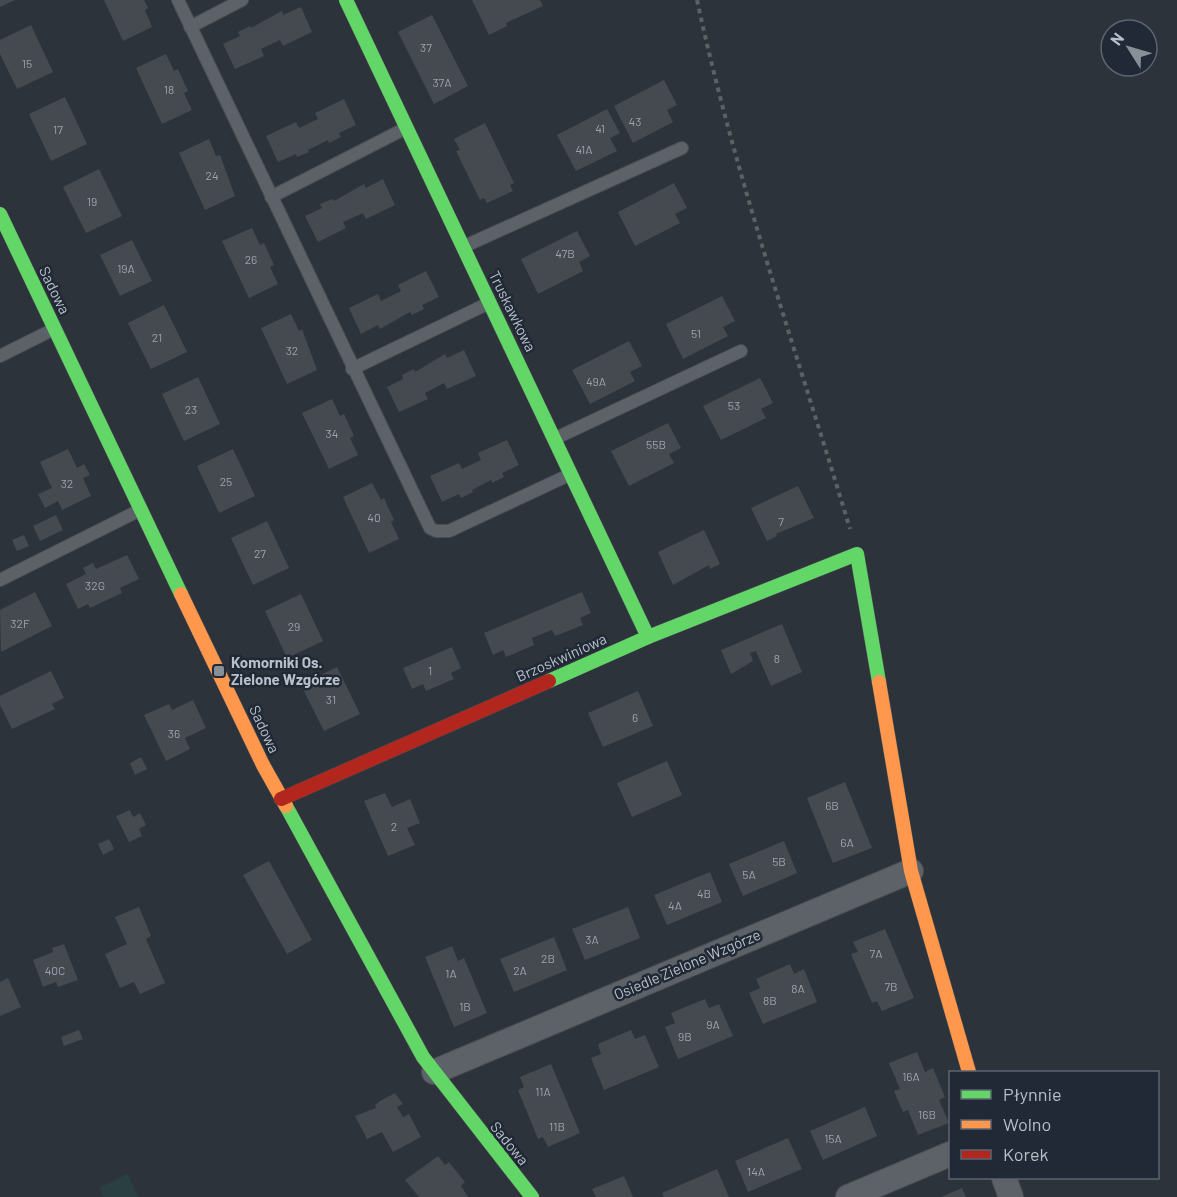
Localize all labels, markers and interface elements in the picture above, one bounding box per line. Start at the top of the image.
north arrow [1099,18,1159,78]
text: N [1106,29,1127,49]
house number: 37 [420,40,432,54]
house number: 15 [22,56,32,70]
house number: 37A [432,75,452,89]
house number: 18 [164,82,174,96]
house number: 43 [629,114,641,128]
house number: 41 [595,121,605,135]
house number: 17 [53,122,63,136]
house number: 41A [576,142,593,156]
house number: 24 [205,168,219,182]
house number: 19 [87,194,97,208]
house number: 47B [555,246,575,260]
house number: 26 [245,252,257,266]
house number: 19A [117,261,135,275]
street label: Sadowa [36,263,74,317]
street label: Truskawkowa [486,268,540,354]
house number: 51 [691,326,701,340]
house number: 21 [152,330,162,344]
house number: 32 [286,343,298,357]
house number: 49A [586,374,606,388]
house number: 53 [728,398,740,412]
house number: 23 [185,402,197,416]
house number: 34 [326,426,338,440]
house number: 55B [646,437,666,451]
house number: 25 [220,474,232,488]
house number: 32 [61,476,73,490]
house number: 40 [367,510,381,524]
house number: 7 [778,514,784,528]
house number: 27 [254,546,266,560]
house number: 32G [85,578,105,592]
house number: 32F [10,616,30,630]
house number: 29 [288,619,300,633]
street label: Brzoskwiniowa [513,629,609,685]
house number: 8 [774,651,780,665]
place label: Komorniki Os. Zielone Wzgórze [231,653,340,688]
house number: 1 [428,663,432,677]
marker: Komorniki Os. Zielone Wzgórze [212,664,226,678]
house number: 31 [326,692,336,706]
street label: Sadowa [246,702,284,756]
house number: 6 [632,710,638,724]
house number: 36 [168,726,180,740]
house number: 6B [825,798,839,812]
house number: 2 [391,819,397,833]
house number: 6A [840,835,854,849]
house number: 5B [772,854,786,868]
house number: 5A [742,867,756,881]
house number: 4B [697,886,711,900]
house number: 4A [668,898,682,912]
street label: Osiedle Zielone Wzgórze [611,925,763,1003]
house number: 3A [585,932,599,946]
house number: 7A [870,946,882,960]
house number: 2B [541,951,555,965]
house number: 40C [45,963,65,977]
house number: 2A [513,963,527,977]
house number: 1A [445,966,457,980]
house number: 7B [884,979,898,993]
house number: 8A [791,981,805,995]
house number: 8B [763,993,777,1007]
house number: 1B [459,999,471,1013]
house number: 9A [706,1017,720,1031]
house number: 9B [678,1029,692,1043]
house number: 16A [902,1069,920,1083]
legend [949,1071,1159,1179]
text: Płynnie [1003,1083,1062,1105]
house number: 11A [535,1084,551,1098]
house number: 16B [918,1107,936,1121]
text: Wolno [1003,1113,1051,1135]
street label: Sadowa [487,1118,533,1168]
house number: 11B [549,1119,565,1133]
house number: 15A [824,1131,842,1145]
text: Korek [1003,1143,1049,1165]
house number: 14A [747,1164,765,1178]

